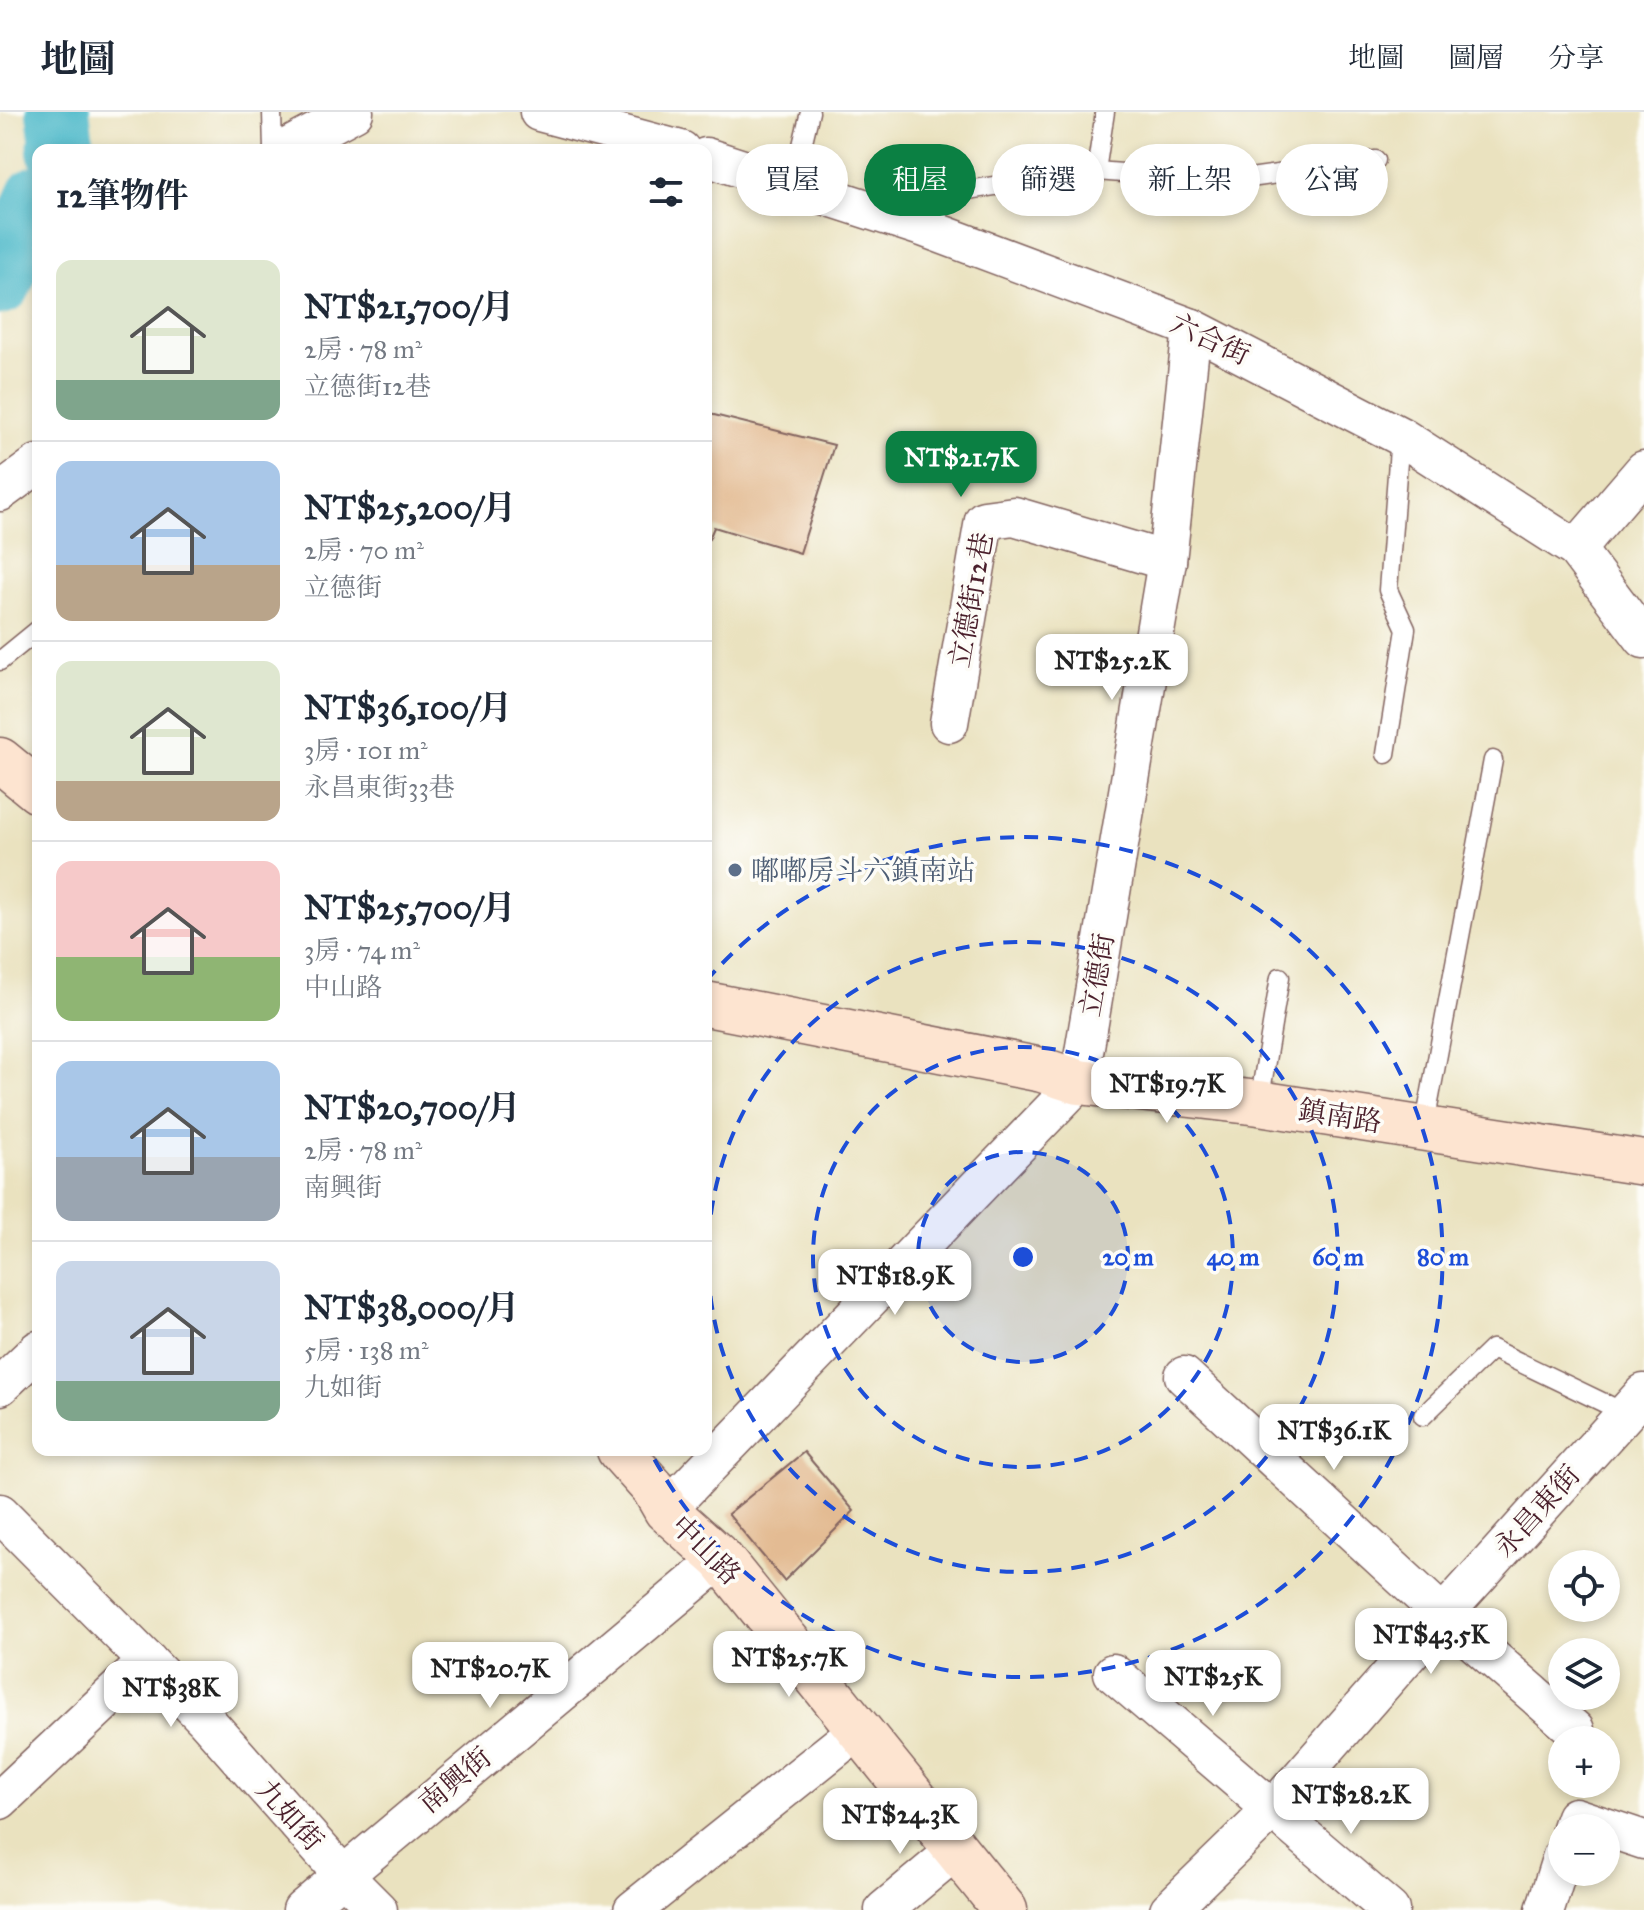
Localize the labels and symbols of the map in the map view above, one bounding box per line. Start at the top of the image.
street label: 六合街 [1165,305,1255,373]
pin: NT$21.7K [878,431,1044,499]
street label: 立德街12巷 [942,530,1000,670]
pin: NT$25.2K [1029,634,1195,702]
place label: 嘟嘟房斗六鎮南站 [751,853,975,888]
marker: 嘟嘟房斗六鎮南站 [726,861,744,879]
street label: 立德街 [1072,931,1122,1019]
pin: NT$19.7K [1084,1057,1250,1125]
street label: 鎮南路 [1296,1092,1384,1140]
text: 20 m [1102,1242,1154,1272]
text: 40 m [1207,1242,1260,1272]
text: 60 m [1312,1242,1365,1272]
text: 80 m [1417,1242,1470,1272]
centre of rings [1009,1243,1037,1271]
pin: NT$18.9K [812,1249,978,1317]
pin: NT$36.1K [1251,1404,1417,1472]
street label: 永昌東街 [1487,1458,1587,1564]
street label: 中山路 [664,1508,748,1592]
pin: NT$43.5K [1348,1608,1514,1676]
pin: NT$25.7K [706,1631,872,1699]
pin: NT$20.7K [407,1642,573,1710]
pin: NT$25K [1148,1650,1278,1718]
pin: NT$38K [106,1661,236,1729]
street label: 南興街 [412,1740,498,1820]
pin: NT$28.2K [1268,1768,1434,1836]
street label: 九如街 [249,1772,331,1858]
pin: NT$24.3K [817,1788,983,1856]

